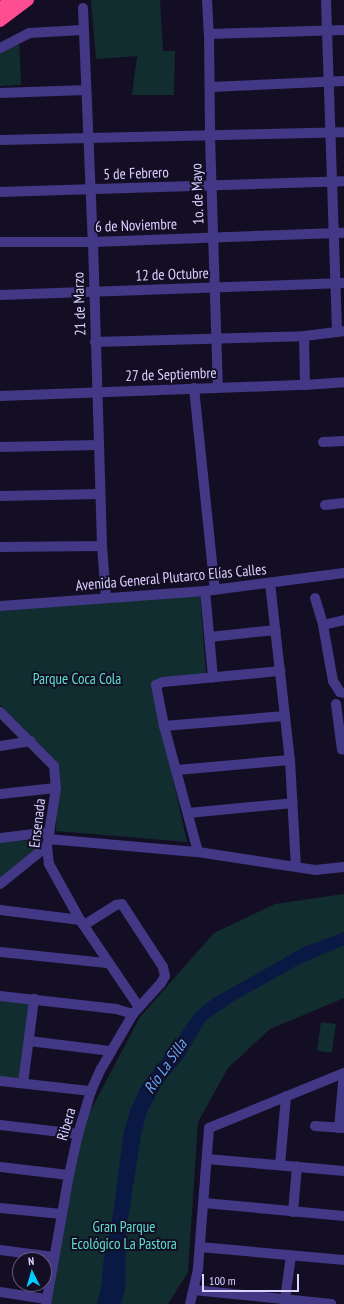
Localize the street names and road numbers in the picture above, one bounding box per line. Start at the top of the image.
street label: 1o. de Mayo [187,162,207,226]
street label: 5 de Febrero [103,163,169,183]
street label: 6 de Noviembre [95,215,177,235]
street label: 12 de Octubre [135,264,209,284]
street label: 21 de Marzo [69,272,89,336]
street label: 27 de Septiembre [125,363,217,385]
street label: Avenida General Plutarco Elías Calles [75,560,267,594]
street label: Ensenada [25,797,49,849]
street label: Ribera [53,1106,79,1142]

